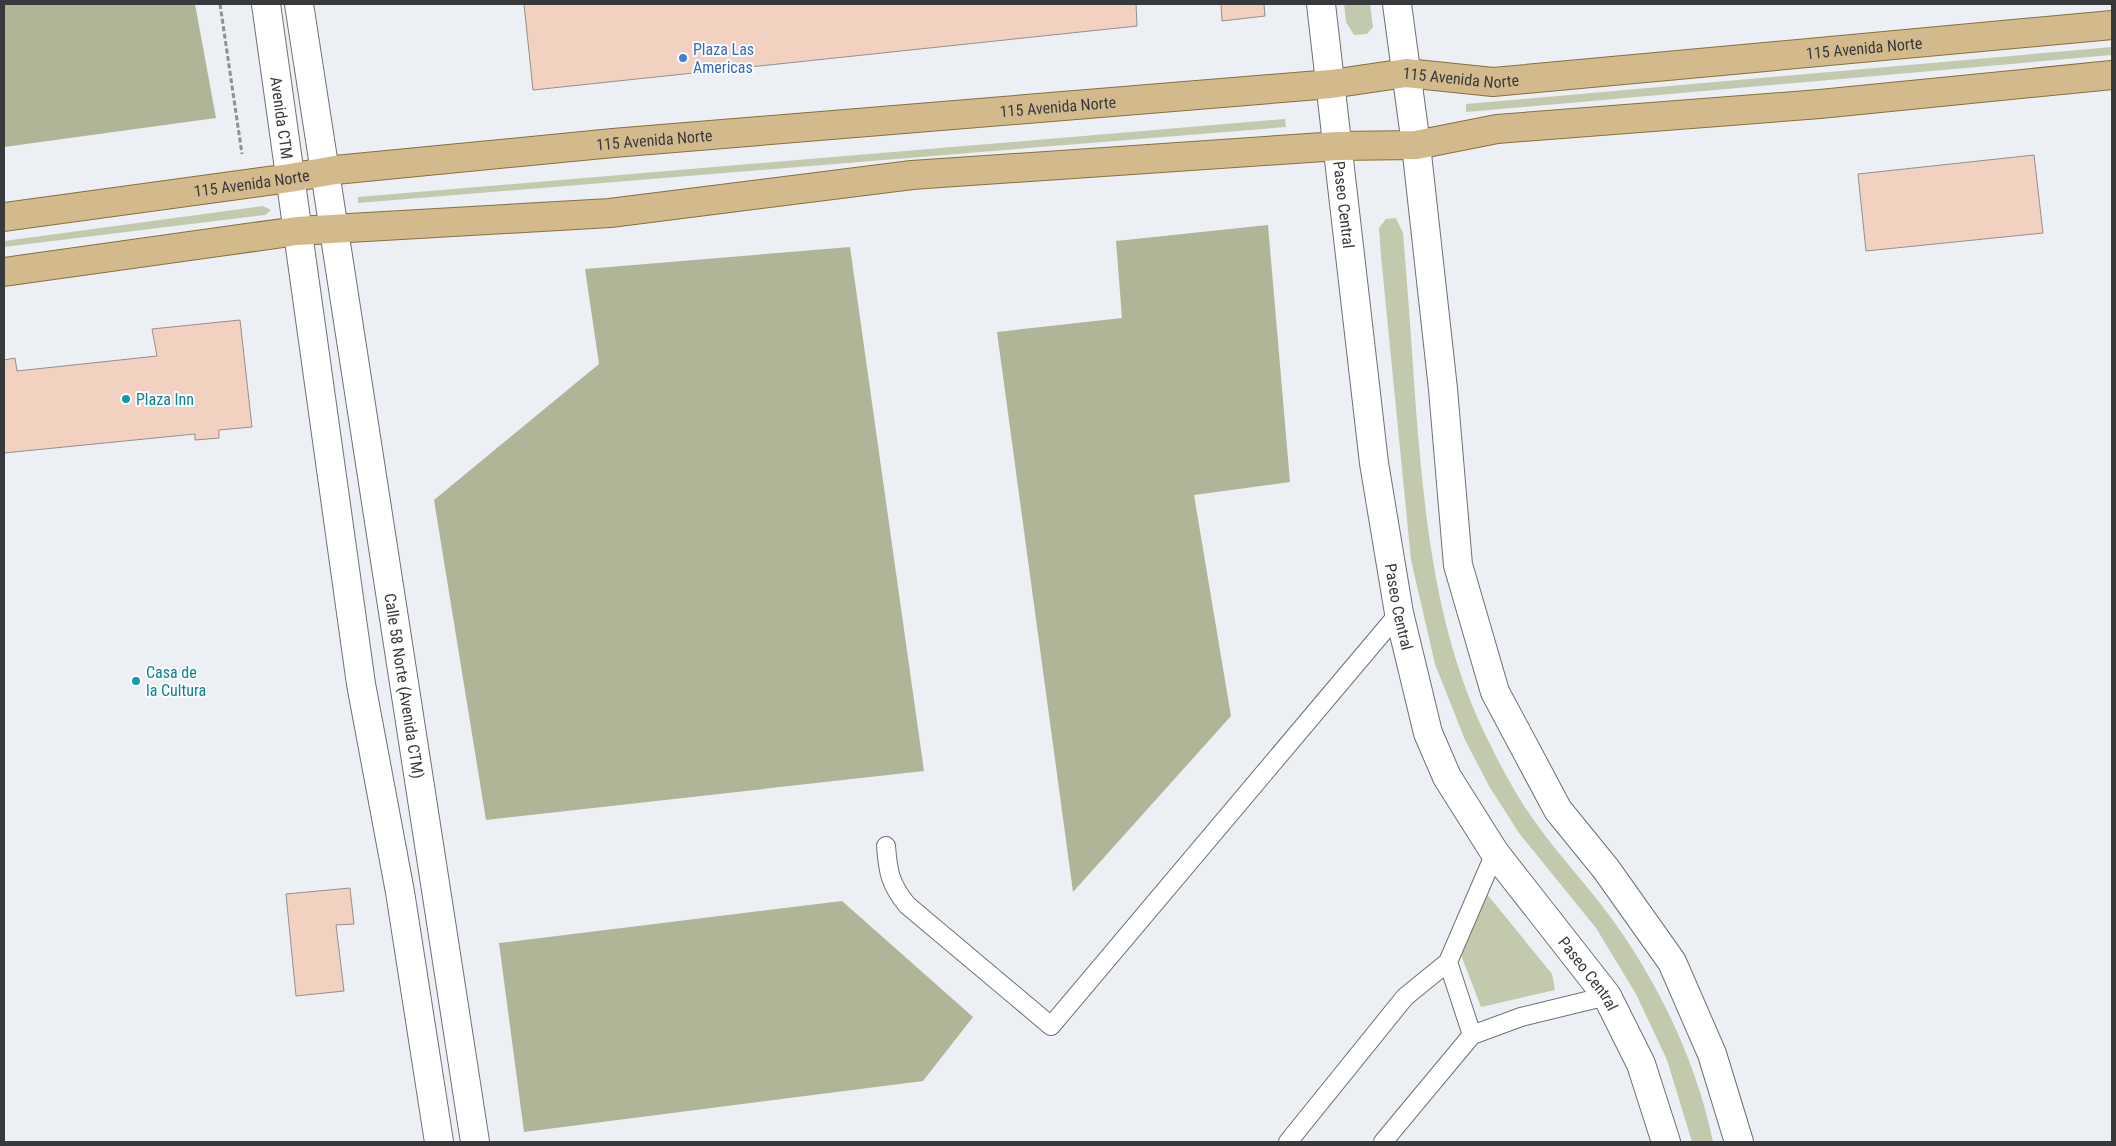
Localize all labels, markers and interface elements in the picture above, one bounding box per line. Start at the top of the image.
street label: 115 Avenida Norte [1805,33,1923,63]
place label: Plaza Las Americas [693,40,754,77]
marker: Plaza Las Americas [677,52,689,64]
street label: 115 Avenida Norte [1402,63,1520,91]
street label: Avenida CTM [267,75,297,160]
street label: 115 Avenida Norte [999,92,1117,121]
street label: 115 Avenida Norte [595,125,713,154]
street label: Paseo Central [1330,160,1359,249]
street label: 115 Avenida Norte [193,165,311,201]
place label: Plaza Inn [136,390,194,409]
marker: Plaza Inn [120,393,132,405]
street label: Paseo Central [1381,562,1417,652]
street label: Calle 58 Norte (Avenida CTM) [381,592,428,780]
place label: Casa de la Cultura [146,663,206,700]
marker: Casa de la Cultura [130,675,142,687]
street label: Paseo Central [1555,933,1622,1014]

